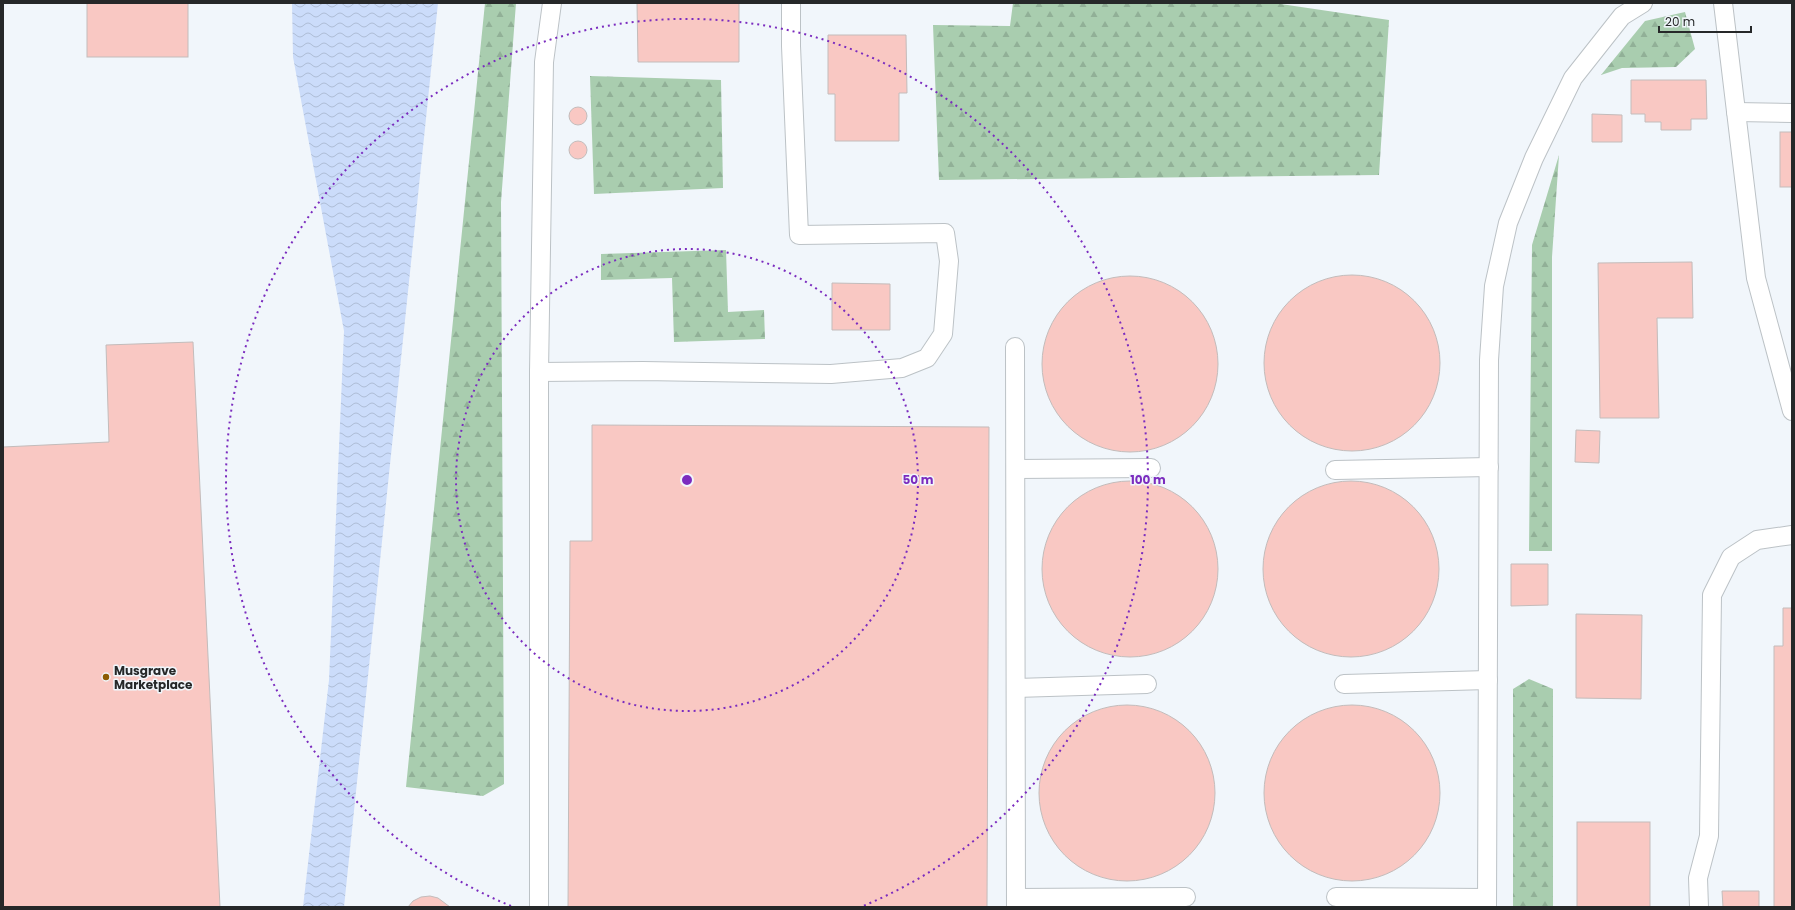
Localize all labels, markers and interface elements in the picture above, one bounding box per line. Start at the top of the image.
scale bar [1659,8,1751,34]
text: 20 m [1665,13,1695,30]
text: 50 m [903,471,934,488]
text: 100 m [1130,471,1166,488]
centre of rings [680,473,694,487]
place label: Musgrave Marketplace [114,662,193,693]
marker: Musgrave Marketplace [101,672,111,682]

